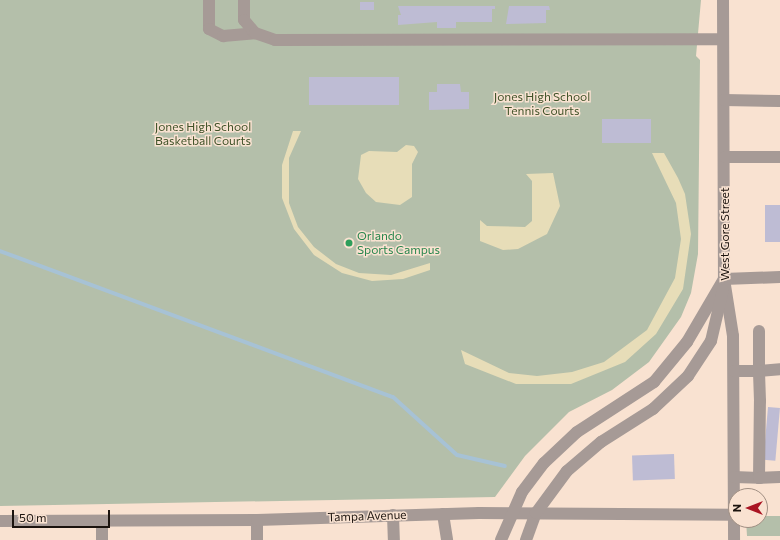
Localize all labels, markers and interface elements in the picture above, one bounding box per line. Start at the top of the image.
park label: Jones High School Tennis Courts [494,90,590,118]
park label: Jones High School Basketball Courts [155,120,251,148]
street label: West Gore Street [718,187,732,281]
place label: Orlando Sports Campus [357,229,440,257]
marker: Orlando Sports Campus [344,238,354,248]
north arrow [728,488,768,528]
scale bar [14,502,112,528]
text: N [730,504,743,512]
street label: Tampa Avenue [327,507,407,525]
text: 50 m [19,510,47,524]

